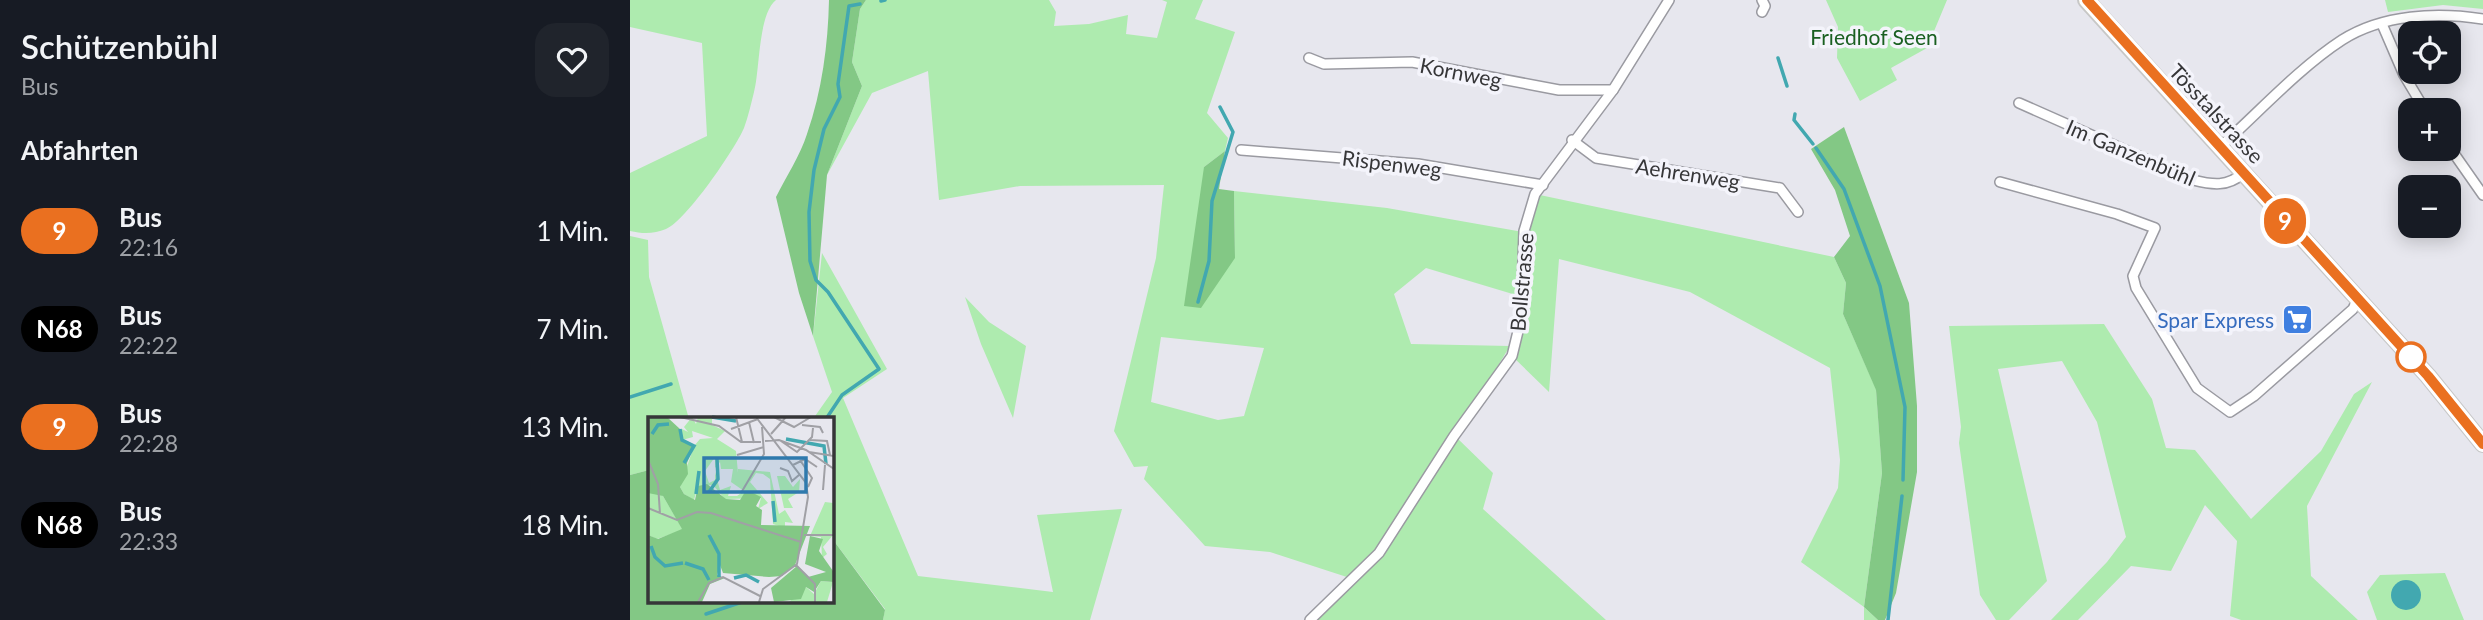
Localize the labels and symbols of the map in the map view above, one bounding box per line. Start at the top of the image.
park label: Friedhof Seen [1810,24,1938,49]
street label: Kornweg [1418,52,1504,92]
street label: Tösstalstrasse [2165,58,2269,168]
street label: Im Ganzenbühl [2063,114,2199,190]
street label: Rispenweg [1341,144,1443,182]
street label: Aehrenweg [1634,152,1742,194]
line badge: 9 [2262,198,2308,244]
street label: Bollstrasse [1504,232,1538,332]
supermarket icon: Spar Express [2280,302,2314,336]
place label: Spar Express [2157,307,2274,332]
unlabelled marker [2396,342,2426,372]
inset map [648,417,833,602]

